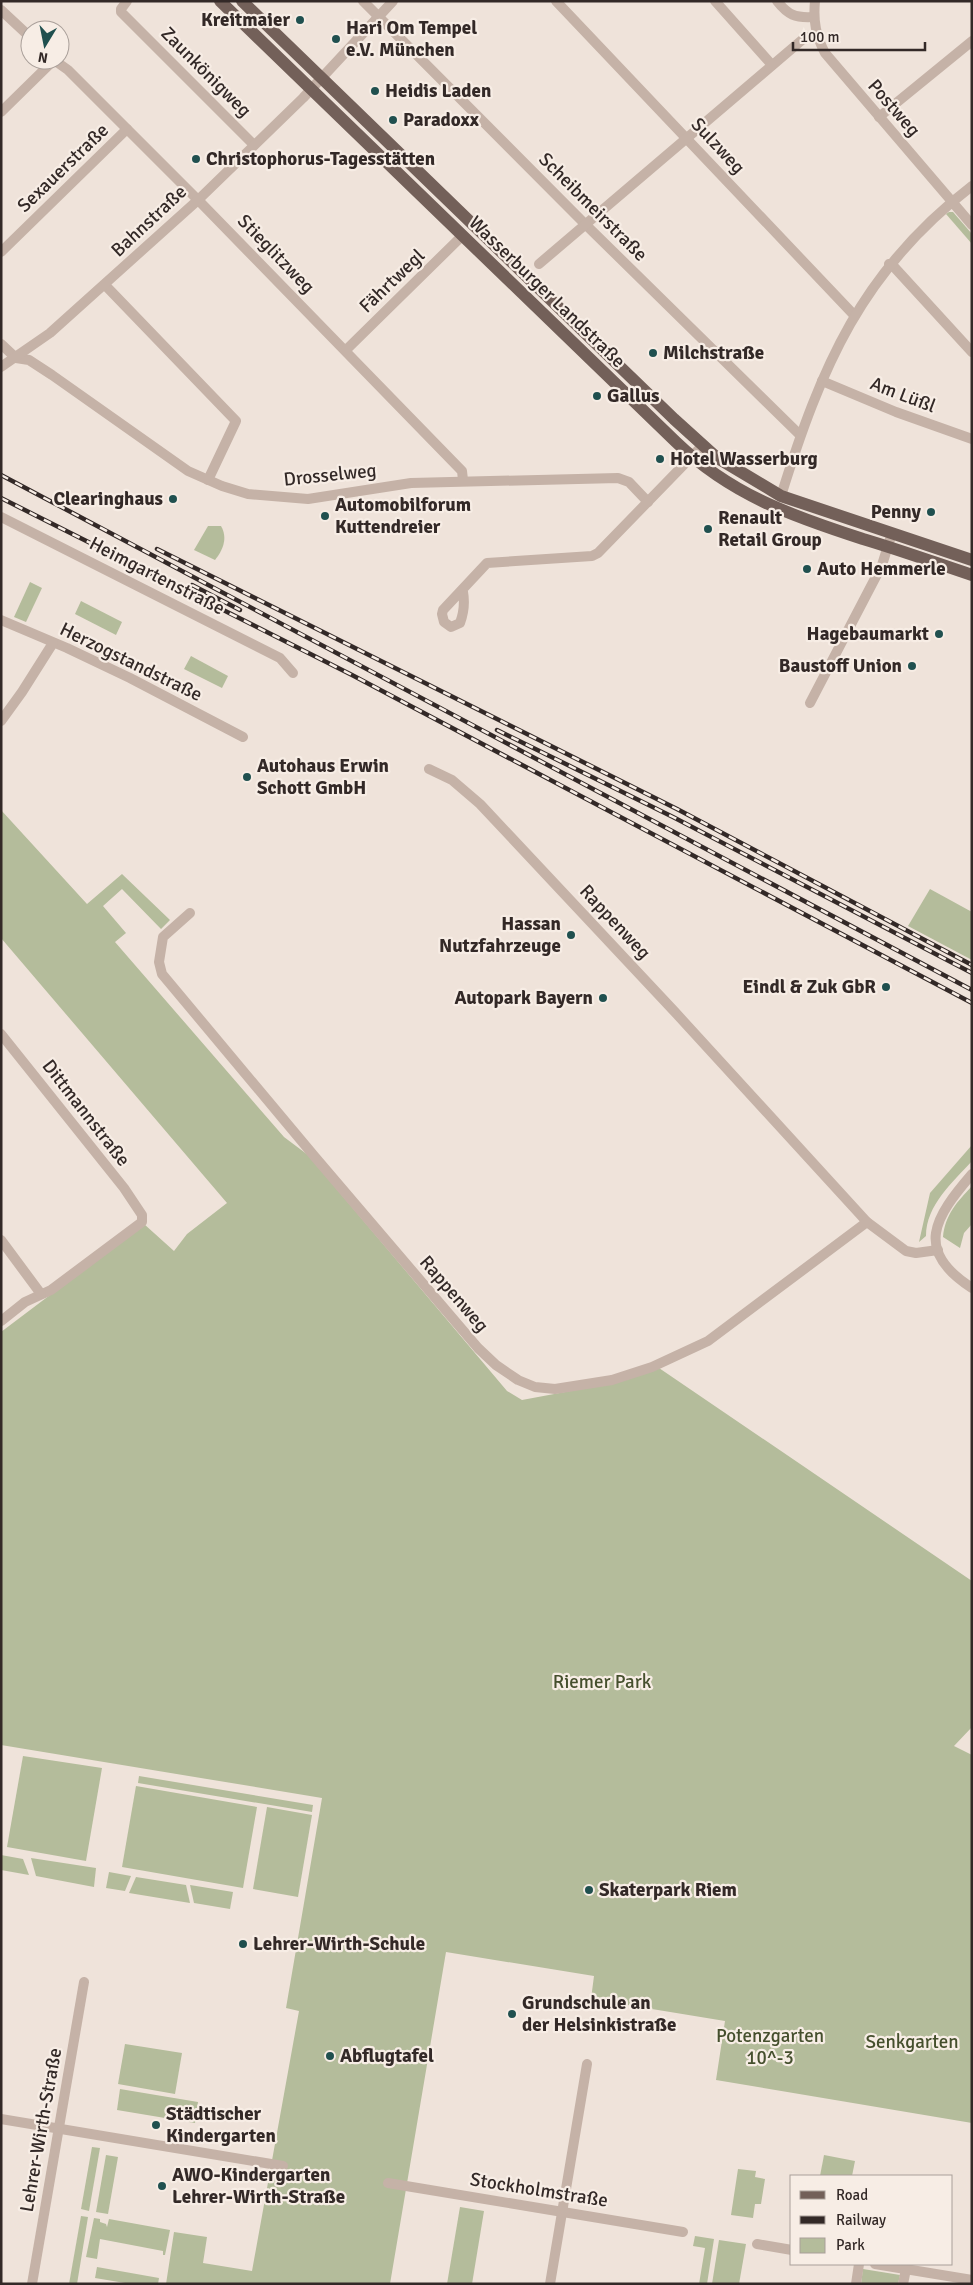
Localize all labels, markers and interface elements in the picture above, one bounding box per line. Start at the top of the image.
place label: Kreitmaier [201,8,290,32]
marker: Kreitmaier [294,14,306,26]
place label: Hari Om Tempel e.V. München [346,16,477,62]
north arrow [20,20,70,70]
scale bar [793,20,926,52]
street label: Zaunkönigweg [156,22,256,122]
text: 100 m [800,28,840,46]
marker: Hari Om Tempel e.V. München [330,33,342,45]
text: N [37,48,49,67]
street label: Postweg [863,74,925,142]
place label: Heidis Laden [385,79,491,103]
marker: Heidis Laden [369,85,381,97]
place label: Paradoxx [403,108,480,132]
street label: Sulzweg [686,113,750,179]
marker: Paradoxx [387,114,399,126]
street label: Sexauerstraße [12,118,114,218]
place label: Christophorus-Tagesstätten [206,147,435,171]
street label: Scheibmeirstraße [534,148,652,266]
marker: Christophorus-Tagesstätten [190,153,202,165]
street label: Bahnstraße [106,180,192,262]
street label: Stieglitzweg [232,209,320,299]
street label: Wasserburger Landstraße [464,211,630,373]
street label: Fährtwegl [354,244,430,318]
place label: Milchstraße [663,341,764,365]
marker: Milchstraße [647,347,659,359]
street label: Am Lüßl [867,372,939,418]
place label: Gallus [607,384,659,408]
marker: Gallus [591,390,603,402]
place label: Hotel Wasserburg [670,447,818,471]
marker: Hotel Wasserburg [654,453,666,465]
street label: Drosselweg [282,458,378,492]
place label: Clearinghaus [53,487,163,511]
marker: Clearinghaus [167,493,179,505]
place label: Automobilforum Kuttendreier [335,493,471,539]
place label: Penny [871,500,922,524]
place label: Renault Retail Group [718,506,822,552]
marker: Penny [925,506,937,518]
marker: Automobilforum Kuttendreier [319,510,331,522]
marker: Renault Retail Group [702,523,714,535]
street label: Heimgartenstraße [85,532,229,620]
place label: Auto Hemmerle [817,557,946,581]
marker: Auto Hemmerle [801,563,813,575]
street label: Herzogstandstraße [56,617,206,707]
place label: Hagebaumarkt [807,622,929,646]
marker: Hagebaumarkt [933,628,945,640]
place label: Baustoff Union [779,654,902,678]
marker: Baustoff Union [906,660,918,672]
place label: Autohaus Erwin Schott GmbH [257,754,389,800]
marker: Autohaus Erwin Schott GmbH [241,771,253,783]
street label: Rappenweg [574,880,656,964]
place label: Hassan Nutzfahrzeuge [439,912,561,958]
marker: Hassan Nutzfahrzeuge [565,929,577,941]
place label: Eindl & Zuk GbR [742,975,876,999]
marker: Eindl & Zuk GbR [880,981,892,993]
place label: Autopark Bayern [454,986,593,1010]
marker: Autopark Bayern [597,992,609,1004]
street label: Dittmannstraße [37,1055,135,1171]
street label: Rappenweg [414,1251,494,1337]
park label: Riemer Park [553,1670,652,1694]
place label: Skaterpark Riem [599,1878,737,1902]
marker: Skaterpark Riem [583,1884,595,1896]
place label: Lehrer-Wirth-Schule [253,1932,425,1956]
marker: Lehrer-Wirth-Schule [237,1938,249,1950]
place label: Grundschule an der Helsinkistraße [522,1991,676,2037]
marker: Grundschule an der Helsinkistraße [506,2008,518,2020]
park label: Potenzgarten 10^-3 [716,2024,824,2070]
park label: Senkgarten [865,2030,959,2054]
place label: Abflugtafel [340,2044,434,2068]
street label: Lehrer-Wirth-Straße [15,2046,67,2214]
marker: Abflugtafel [324,2050,336,2062]
place label: Städtischer Kindergarten [166,2102,276,2148]
marker: Städtischer Kindergarten [150,2119,162,2131]
place label: AWO-Kindergarten Lehrer-Wirth-Straße [172,2163,345,2209]
street label: Stockholmstraße [468,2167,610,2213]
legend [790,2175,953,2265]
marker: AWO-Kindergarten Lehrer-Wirth-Straße [156,2180,168,2192]
text: Road [836,2186,868,2204]
text: Railway [836,2211,886,2229]
text: Park [836,2236,865,2254]

